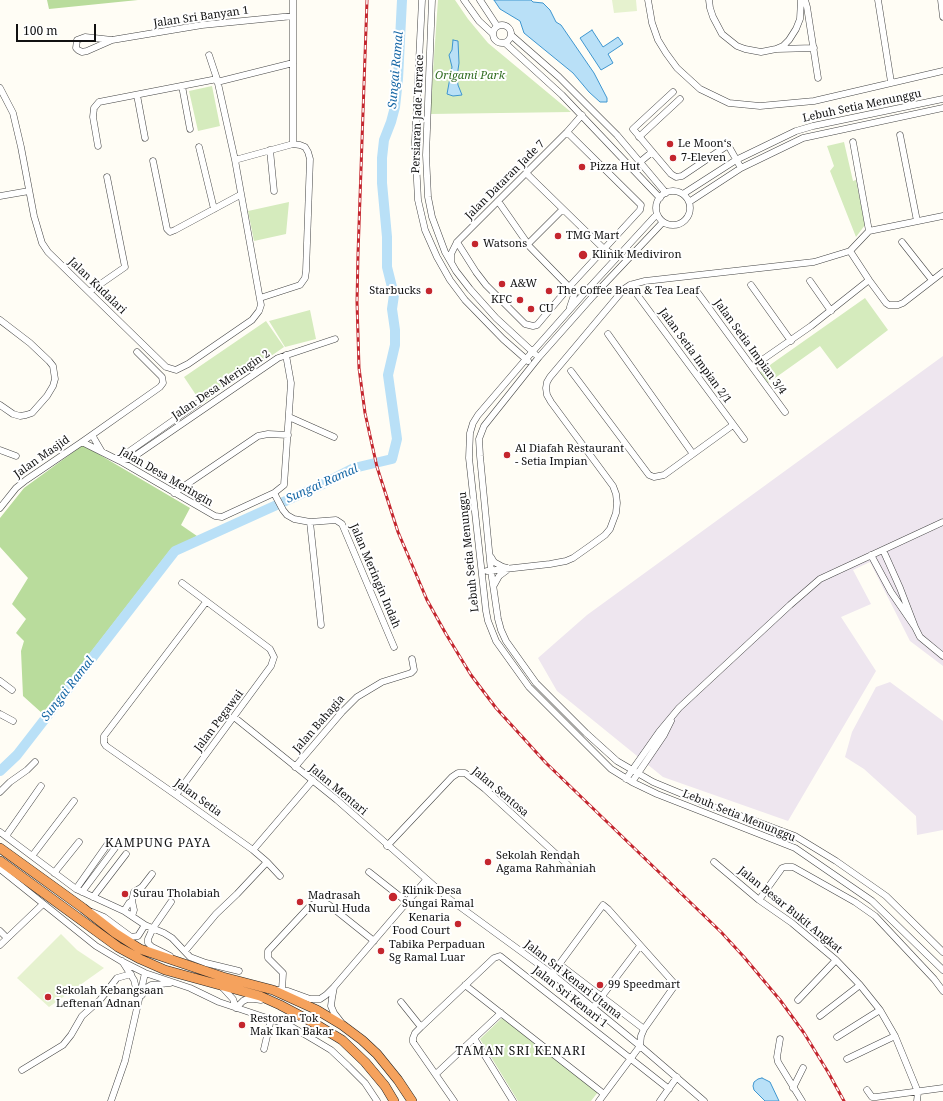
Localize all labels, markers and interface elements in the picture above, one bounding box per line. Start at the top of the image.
street label: Jalan Sri Banyan 1 [153,4,249,30]
scale bar [18,16,98,42]
text: 100 m [23,22,58,39]
water label: Sungai Ramal [385,31,407,109]
street label: Persiaran Jade Terrace [409,54,427,174]
park label: Origami Park [435,69,505,83]
street label: Lebuh Setia Menunggu [802,87,922,125]
place label: Le Moon‘s [678,137,731,151]
street label: Jalan Dataran Jade 7 [463,138,547,222]
marker: Le Moon‘s [665,139,675,149]
place label: 7-Eleven [681,151,726,165]
marker: 7-Eleven [668,153,678,163]
place label: Pizza Hut [590,160,640,174]
marker: Pizza Hut [577,162,587,172]
place label: TMG Mart [566,229,619,243]
marker: TMG Mart [553,231,563,241]
place label: Watsons [483,237,527,251]
marker: Watsons [470,239,480,249]
place label: Klinik Mediviron [592,248,682,262]
marker: Klinik Mediviron [577,249,589,261]
street label: Jalan Kudalari [65,255,129,317]
place label: A&W [510,277,537,291]
marker: A&W [497,279,507,289]
place label: Starbucks [369,284,421,298]
place label: The Coffee Bean & Tea Leaf [557,284,699,298]
marker: Starbucks [424,286,434,296]
marker: The Coffee Bean & Tea Leaf [544,286,554,296]
place label: KFC [491,293,512,307]
marker: KFC [515,295,525,305]
street label: Jalan Setia Impian 3/4 [711,297,789,397]
place label: CU [539,302,554,316]
marker: CU [526,304,536,314]
street label: Jalan Setia Impian 2/1 [656,306,734,406]
street label: Jalan Desa Meringin 2 [170,347,272,423]
street label: Jalan Masjid [12,433,72,481]
place label: Al Diafah Restaurant - Setia Impian [515,442,624,468]
street label: Jalan Desa Meringin [117,445,215,509]
marker: Al Diafah Restaurant - Setia Impian [502,450,512,460]
water label: Sungai Ramal [284,462,360,506]
street label: Lebuh Setia Menunggu [456,491,482,613]
street label: Jalan Meringin Indah [347,522,403,630]
water label: Sungai Ramal [38,654,98,724]
street label: Jalan Pegawai [192,688,246,754]
street label: Jalan Bahagia [290,693,348,755]
street label: Jalan Mentari [306,762,370,818]
street label: Jalan Sentosa [469,764,531,820]
street label: Jalan Setia [172,776,224,820]
street label: Lebuh Setia Menunggu [681,787,797,845]
district label: KAMPUNG PAYA [105,837,211,851]
place label: Sekolah Rendah Agama Rahmaniah [496,849,596,875]
marker: Sekolah Rendah Agama Rahmaniah [483,857,493,867]
street label: Jalan Besar Bukit Angkat [735,864,845,956]
place label: Klinik Desa Sungai Ramal [402,884,474,910]
place label: Surau Tholabiah [133,887,220,901]
marker: Surau Tholabiah [120,889,130,899]
place label: Madrasah Nurul Huda [308,889,370,915]
marker: Klinik Desa Sungai Ramal [387,891,399,903]
marker: Madrasah Nurul Huda [295,897,305,907]
place label: Kenaria Food Court [393,911,450,937]
marker: Kenaria Food Court [453,919,463,929]
place label: Tabika Perpaduan Sg Ramal Luar [389,938,485,964]
street label: Jalan Sri Kenari Utama [522,938,624,1022]
marker: Tabika Perpaduan Sg Ramal Luar [376,946,386,956]
street label: Jalan Sri Kenari 1 [530,964,610,1030]
place label: 99 Speedmart [608,978,680,992]
marker: 99 Speedmart [595,980,605,990]
place label: Sekolah Kebangsaan Leftenan Adnan [56,984,164,1010]
marker: Sekolah Kebangsaan Leftenan Adnan [43,992,53,1002]
place label: Restoran Tok Mak Ikan Bakar [250,1012,334,1038]
marker: Restoran Tok Mak Ikan Bakar [237,1020,247,1030]
district label: TAMAN SRI KENARI [456,1045,586,1059]

